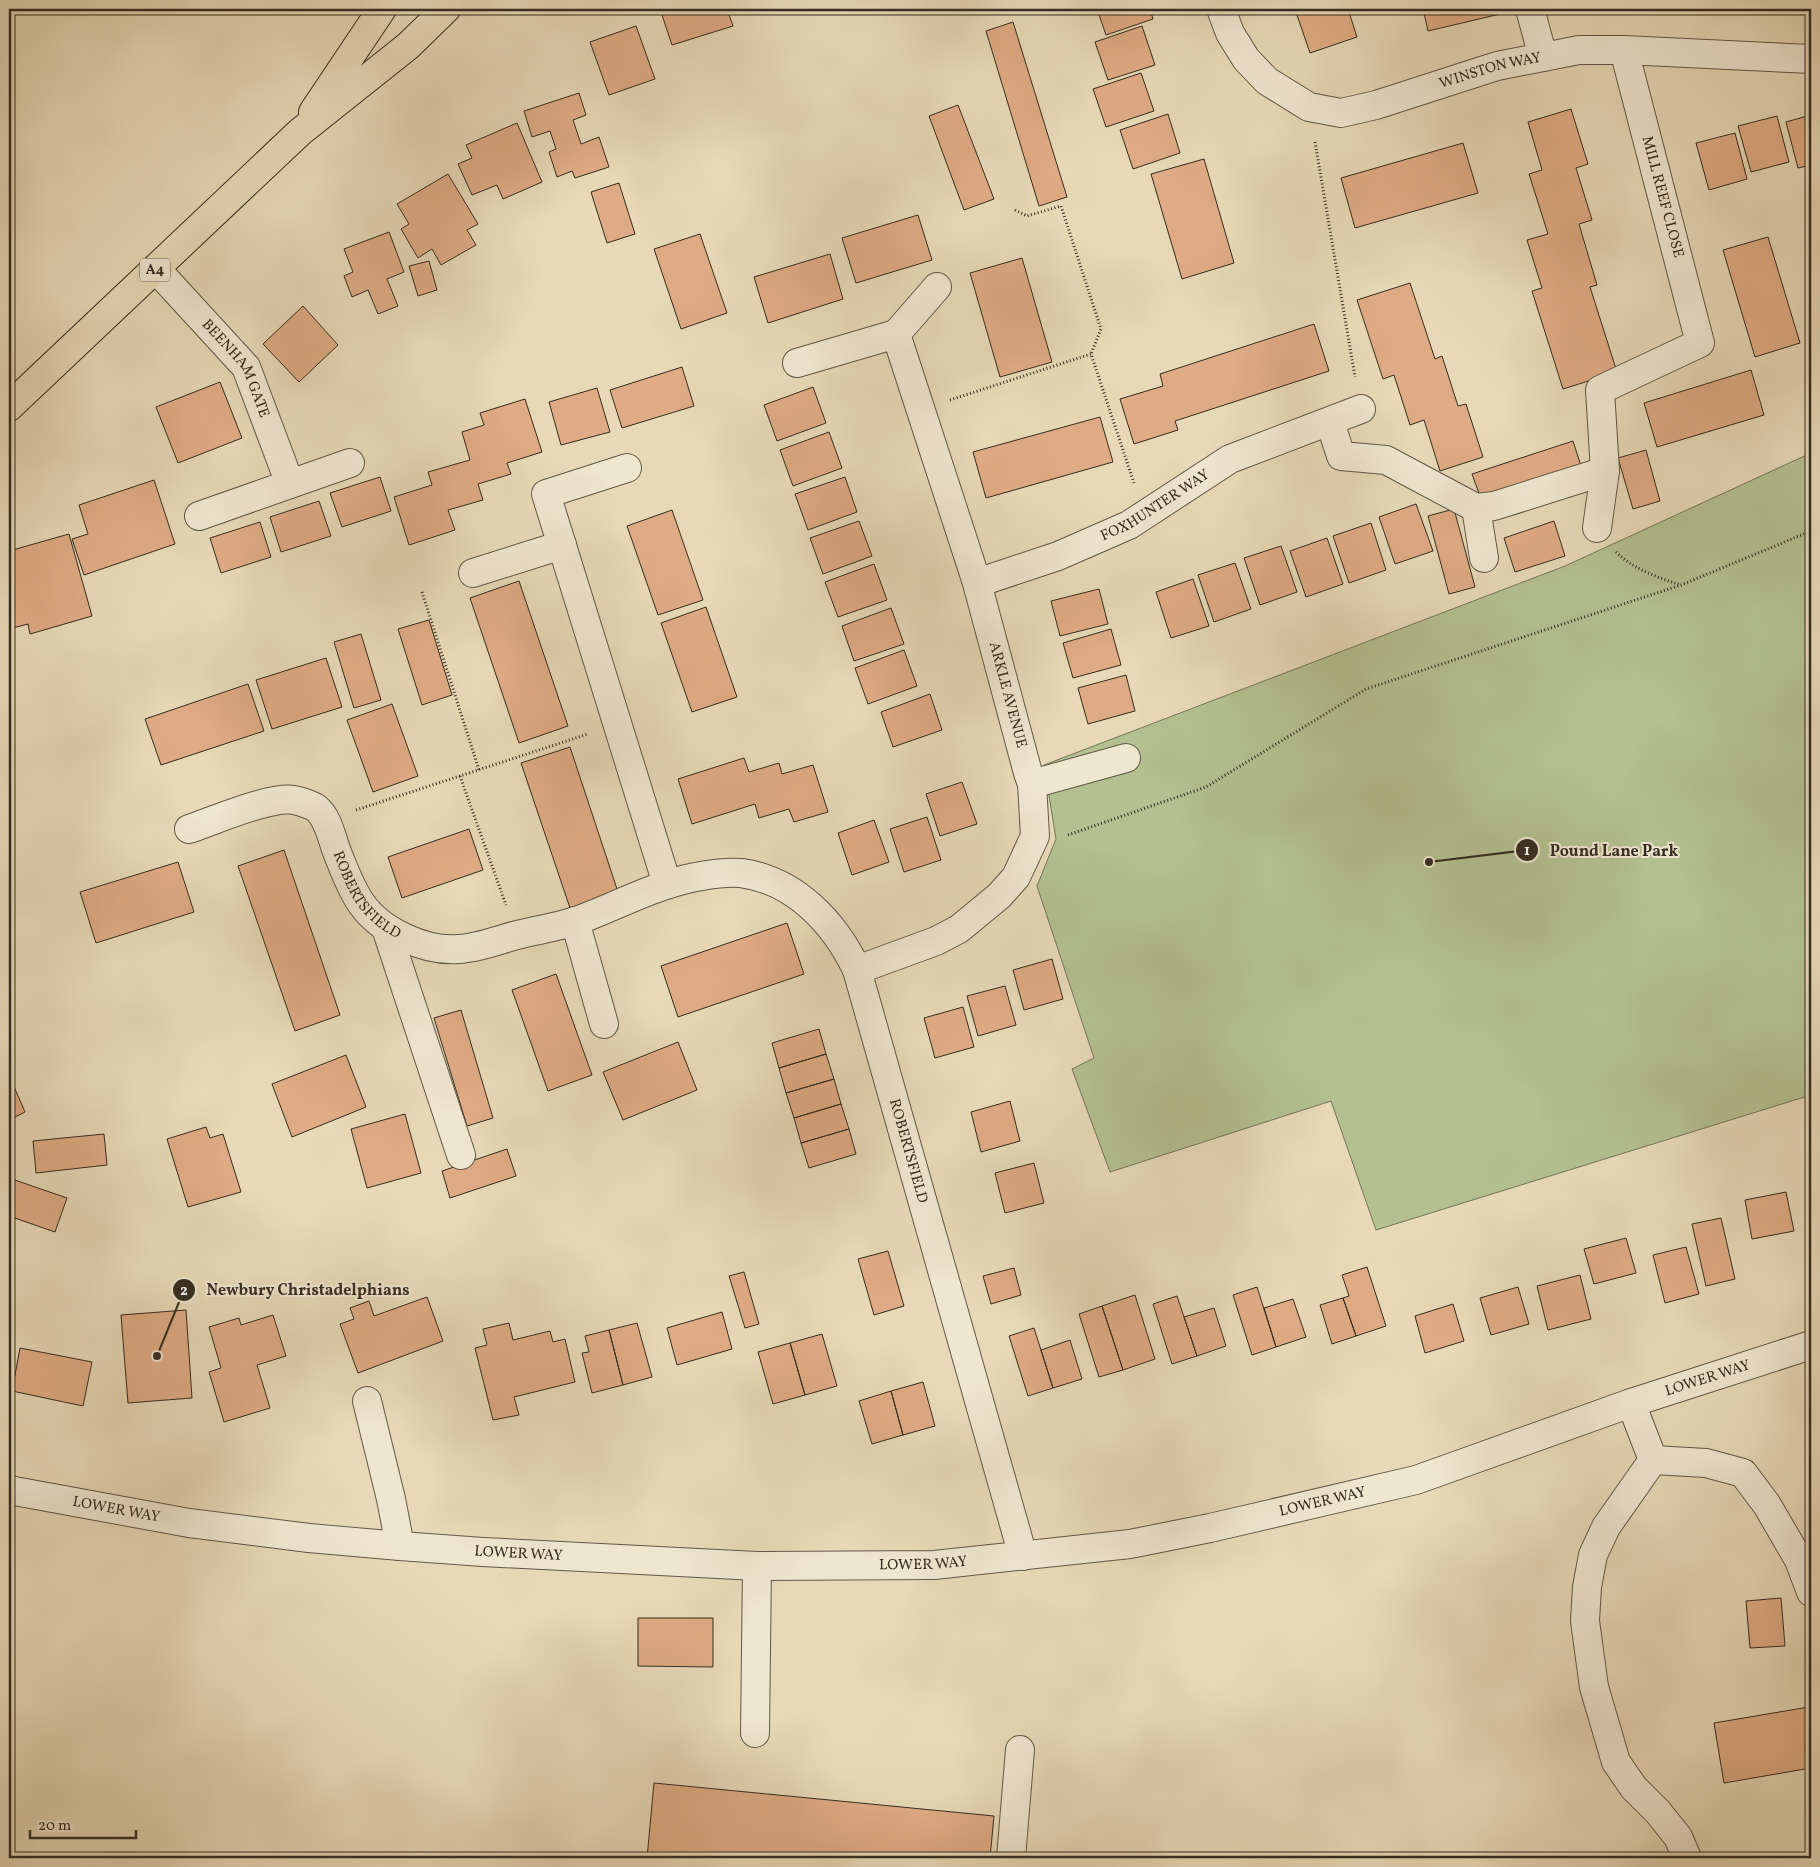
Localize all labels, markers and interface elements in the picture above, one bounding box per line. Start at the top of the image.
street label: WINSTON WAY [1437,47,1544,94]
street label: MILL REEF CLOSE [1636,134,1688,260]
road number: A4 [140,258,170,282]
street label: BEENHAM GATE [197,315,275,421]
street label: FOXHUNTER WAY [1097,464,1214,547]
street label: ARKLE AVENUE [983,639,1031,751]
callout: Pound Lane Park [1515,835,1688,866]
text: 1 [1524,841,1530,862]
text: Pound Lane Park [1550,841,1678,863]
street label: ROBERTSFIELD [327,848,405,944]
street label: ROBERTSFIELD [884,1096,933,1206]
callout: Newbury Christadelphians [172,1274,420,1305]
text: Newbury Christadelphians [206,1280,410,1302]
text: 2 [180,1281,188,1302]
street label: LOWER WAY [1662,1355,1753,1402]
street label: LOWER WAY [1277,1481,1368,1522]
street label: LOWER WAY [71,1491,162,1528]
street label: LOWER WAY [474,1541,564,1567]
street label: LOWER WAY [879,1551,969,1576]
scale bar [30,1807,136,1839]
text: 20 m [38,1816,71,1837]

